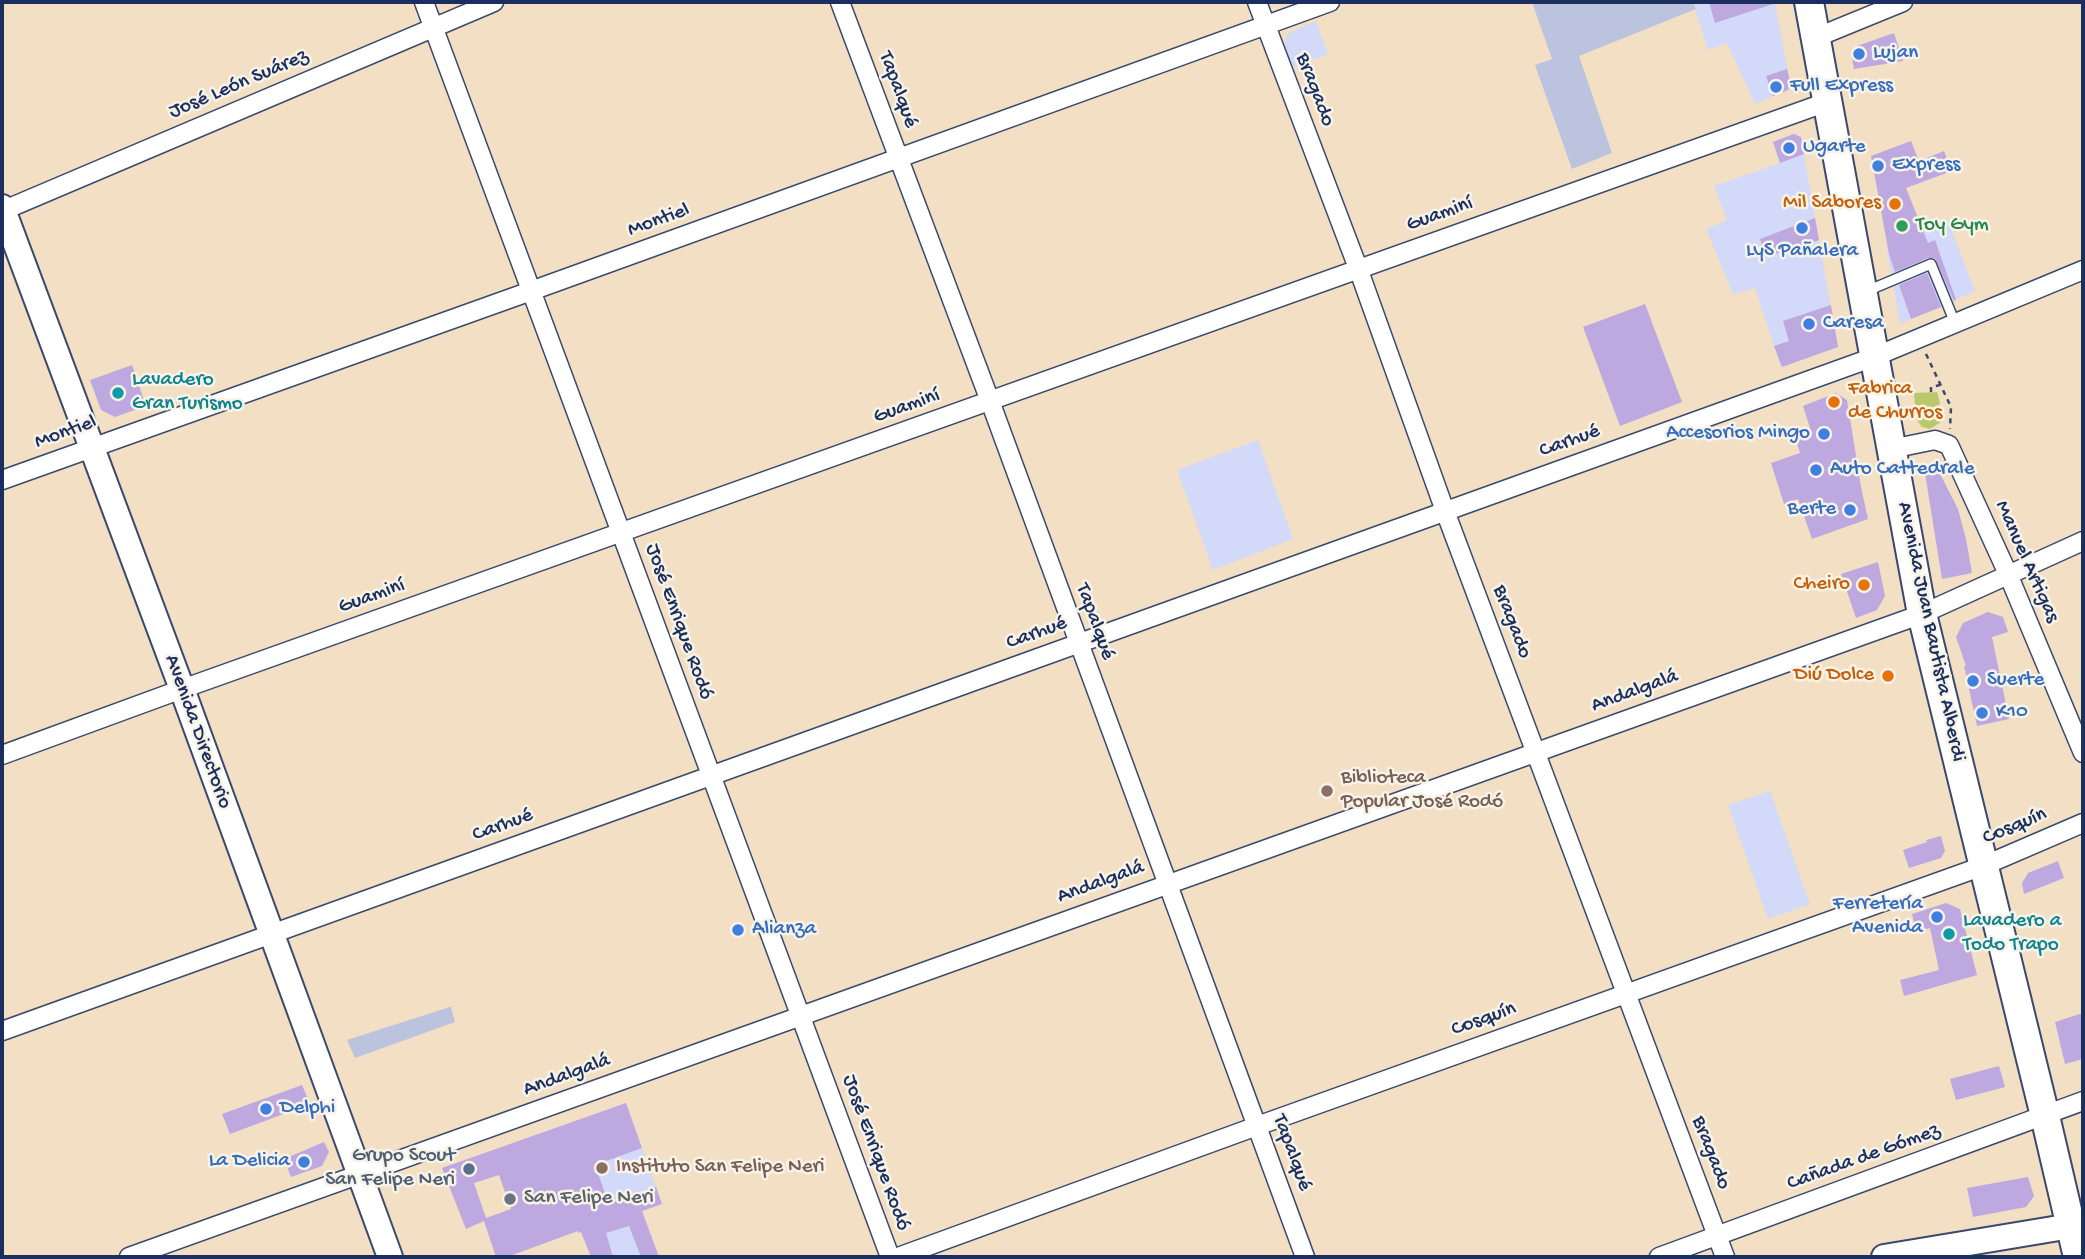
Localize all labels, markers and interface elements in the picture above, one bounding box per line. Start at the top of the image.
place label: Lujan [1873,41,1918,67]
street label: José León Suárez [166,44,312,126]
marker: Lujan [1851,46,1867,62]
street label: Tapalqué [872,48,922,132]
street label: Bragado [1289,50,1339,130]
place label: Full Express [1790,74,1893,100]
marker: Full Express [1768,79,1784,95]
place label: Ugarte [1803,135,1866,161]
marker: Ugarte [1781,140,1797,156]
place label: Express [1892,153,1960,179]
marker: Express [1870,158,1886,174]
street label: Guaminí [1403,191,1477,239]
place label: Mil Sabores [1783,191,1881,217]
marker: Mil Sabores [1887,196,1903,212]
street label: Montiel [625,198,693,244]
place label: Toy Gym [1916,213,1989,239]
marker: Toy Gym [1894,218,1910,234]
marker: LyS Pañalera [1794,220,1810,236]
place label: LyS Pañalera [1746,239,1858,265]
place label: Caresa [1823,311,1884,337]
marker: Caresa [1801,316,1817,332]
place label: Lavadero Gran Turismo [132,368,243,418]
place label: Fabrica de Churros [1848,377,1942,427]
street label: Guaminí [870,383,944,431]
marker: Lavadero Gran Turismo [110,385,126,401]
marker: Fabrica de Churros [1826,394,1842,410]
street label: Montiel [32,410,100,456]
street label: Carhué [1536,419,1604,465]
place label: Accesorios Mingo [1666,421,1810,447]
marker: Accesorios Mingo [1816,426,1832,442]
place label: Auto Cattedrale [1830,457,1975,483]
marker: Auto Cattedrale [1808,462,1824,478]
place label: Berte [1788,497,1836,523]
street label: Manuel Artigas [1988,497,2064,627]
street label: Avenida Juan Bautista Alberdi [1890,500,1970,764]
marker: Berte [1842,502,1858,518]
street label: José Enrique Rodó [638,541,718,703]
place label: Cheiro [1794,572,1850,598]
street label: Guaminí [335,573,409,621]
marker: Cheiro [1856,577,1872,593]
street label: Tapalqué [1069,580,1119,664]
street label: Bragado [1486,582,1536,662]
street label: Carhué [1003,611,1071,657]
street label: Avenida Directorio [157,652,237,812]
place label: Diú Dolce [1794,663,1874,689]
street label: Andalgalá [1588,665,1682,719]
marker: Diú Dolce [1880,668,1896,684]
place label: Suerte [1987,668,2044,694]
marker: Suerte [1965,673,1981,689]
place label: K10 [1996,700,2028,726]
marker: K10 [1974,705,1990,721]
place label: Biblioteca Popular José Rodó [1341,766,1503,816]
marker: Biblioteca Popular José Rodó [1319,783,1335,799]
street label: Cosquín [1979,802,2051,852]
street label: Carhué [469,803,537,849]
street label: Andalgalá [1054,856,1148,910]
place label: Ferretería Avenida [1833,892,1923,942]
marker: Ferretería Avenida [1929,909,1945,925]
place label: Lavadero a Todo Trapo [1963,909,2061,959]
place label: Alianza [752,917,816,943]
marker: Alianza [730,922,746,938]
marker: Lavadero a Todo Trapo [1941,926,1957,942]
street label: Cosquín [1448,997,1520,1043]
street label: Andalgalá [520,1049,614,1103]
street label: José Enrique Rodó [835,1072,915,1234]
place label: Delphi [280,1096,335,1122]
marker: Delphi [258,1101,274,1117]
street label: Tapalqué [1266,1111,1316,1195]
street label: Bragado [1685,1113,1735,1193]
street label: Cañada de Gómez [1784,1119,1944,1197]
place label: Grupo Scout San Felipe Neri [325,1144,455,1194]
place label: La Delicia [209,1149,290,1175]
marker: La Delicia [296,1154,312,1170]
place label: Instituto San Felipe Neri [616,1155,825,1181]
marker: Instituto San Felipe Neri [594,1160,610,1176]
marker: Grupo Scout San Felipe Neri [461,1161,477,1177]
place label: San Felipe Neri [524,1186,654,1212]
marker: San Felipe Neri [502,1191,518,1207]

